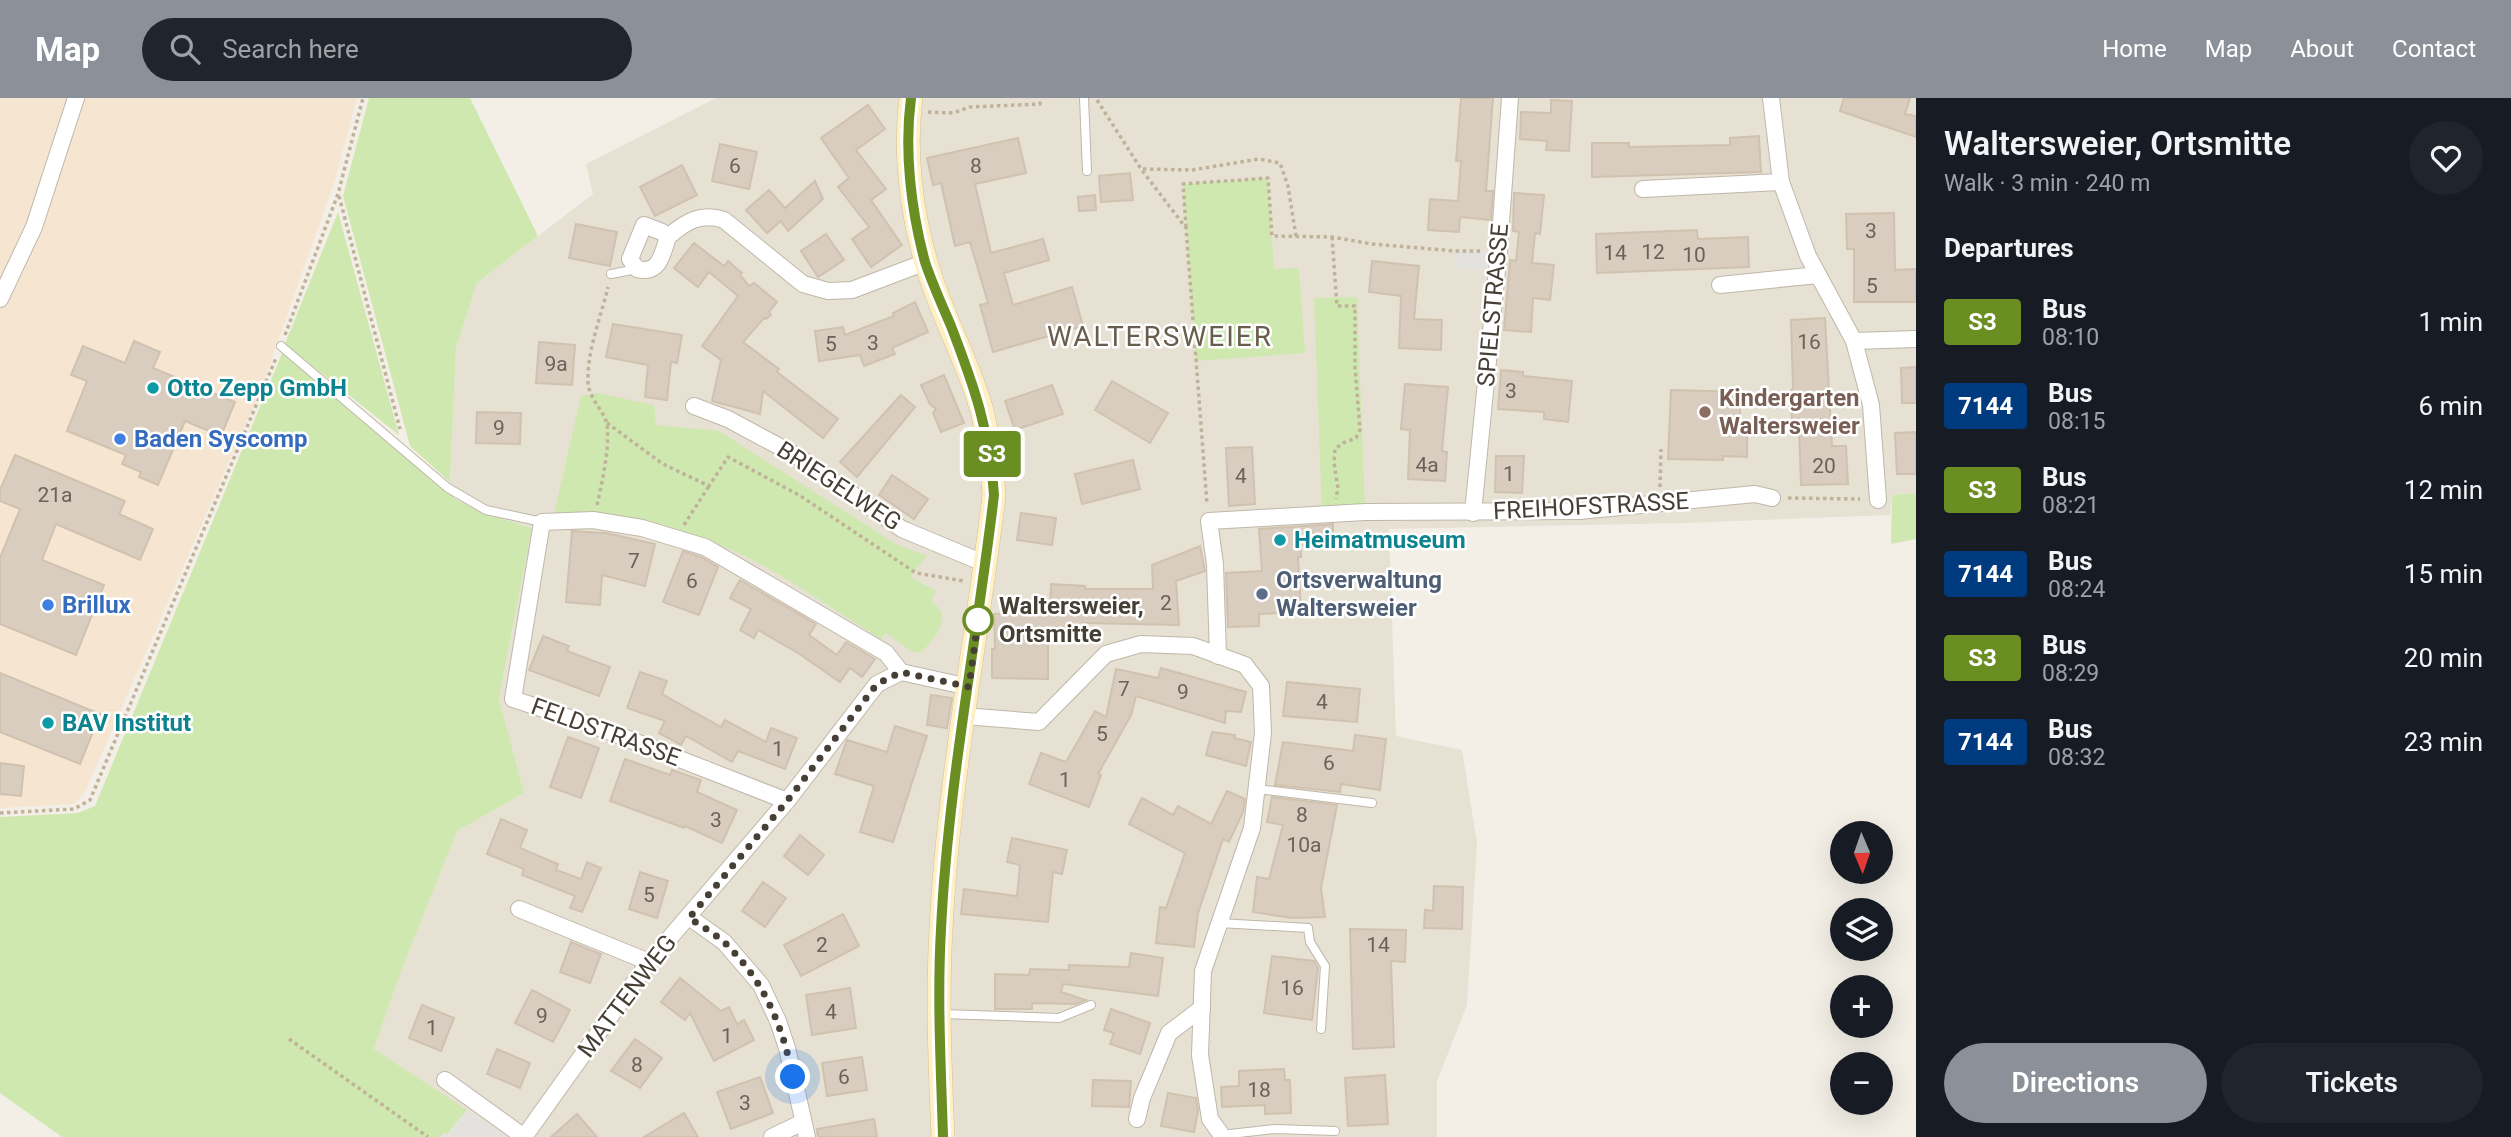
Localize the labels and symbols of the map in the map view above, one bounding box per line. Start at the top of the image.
house number: 6 [729,154,741,178]
house number: 8 [970,154,982,178]
house number: 3 [1865,219,1877,243]
street label: SPIELSTRASSE [1472,222,1514,388]
house number: 12 [1641,240,1665,264]
house number: 14 [1603,241,1627,265]
house number: 10 [1682,243,1706,267]
house number: 5 [1866,274,1878,298]
district label: WALTERSWEIER [1047,320,1273,353]
house number: 16 [1797,330,1821,354]
house number: 3 [867,331,879,355]
house number: 5 [825,332,837,356]
house number: 9a [544,352,568,376]
place label: Otto Zepp GmbH [167,374,347,402]
house number: 3 [1505,379,1517,403]
marker: Otto Zepp GmbH [145,380,161,396]
place label: Kindergarten Waltersweier [1719,384,1860,440]
marker: Kindergarten Waltersweier [1697,404,1713,420]
house number: 9 [493,416,505,440]
place label: Baden Syscomp [134,425,308,453]
marker: Baden Syscomp [112,431,128,447]
line badge: S3 [960,431,1024,477]
street label: BRIEGELWEG [772,435,906,537]
house number: 4a [1415,453,1439,477]
house number: 20 [1812,454,1836,478]
house number: 1 [1503,462,1515,486]
house number: 4 [1235,464,1247,488]
house number: 21a [37,483,73,507]
street label: FREIHOFSTRASSE [1492,487,1690,525]
place label: Heimatmuseum [1294,526,1466,554]
marker: Heimatmuseum [1272,532,1288,548]
house number: 7 [628,549,640,573]
place label: Ortsverwaltung Waltersweier [1276,566,1442,622]
house number: 6 [686,569,698,593]
marker: Ortsverwaltung Waltersweier [1254,586,1270,602]
place label: Brillux [62,591,132,619]
house number: 2 [1160,591,1172,615]
place label: Waltersweier, Ortsmitte [999,592,1144,648]
marker: Brillux [40,597,56,613]
marker: Waltersweier, Ortsmitte [963,605,993,635]
house number: 7 [1118,677,1130,701]
house number: 9 [1177,680,1189,704]
house number: 4 [1316,690,1328,714]
street label: FELDSTRASSE [528,692,684,772]
place label: BAV Institut [62,709,191,737]
marker: BAV Institut [40,715,56,731]
house number: 5 [1096,722,1108,746]
house number: 1 [772,737,784,761]
house number: 6 [1323,751,1335,775]
house number: 1 [1059,768,1071,792]
house number: 8 [1296,803,1308,827]
house number: 3 [710,808,722,832]
north arrow [1830,821,1894,884]
house number: 10a [1286,833,1322,857]
house number: 5 [643,883,655,907]
street label: MATTENWEG [572,929,682,1063]
house number: 2 [816,933,828,957]
house number: 14 [1366,933,1390,957]
house number: 16 [1280,976,1304,1000]
house number: 4 [825,1000,837,1024]
house number: 9 [536,1004,548,1028]
house number: 1 [426,1016,438,1040]
house number: 1 [721,1024,733,1048]
house number: 8 [631,1053,643,1077]
your location [775,1059,810,1094]
house number: 6 [838,1065,850,1089]
house number: 18 [1247,1078,1271,1102]
house number: 3 [739,1091,751,1115]

